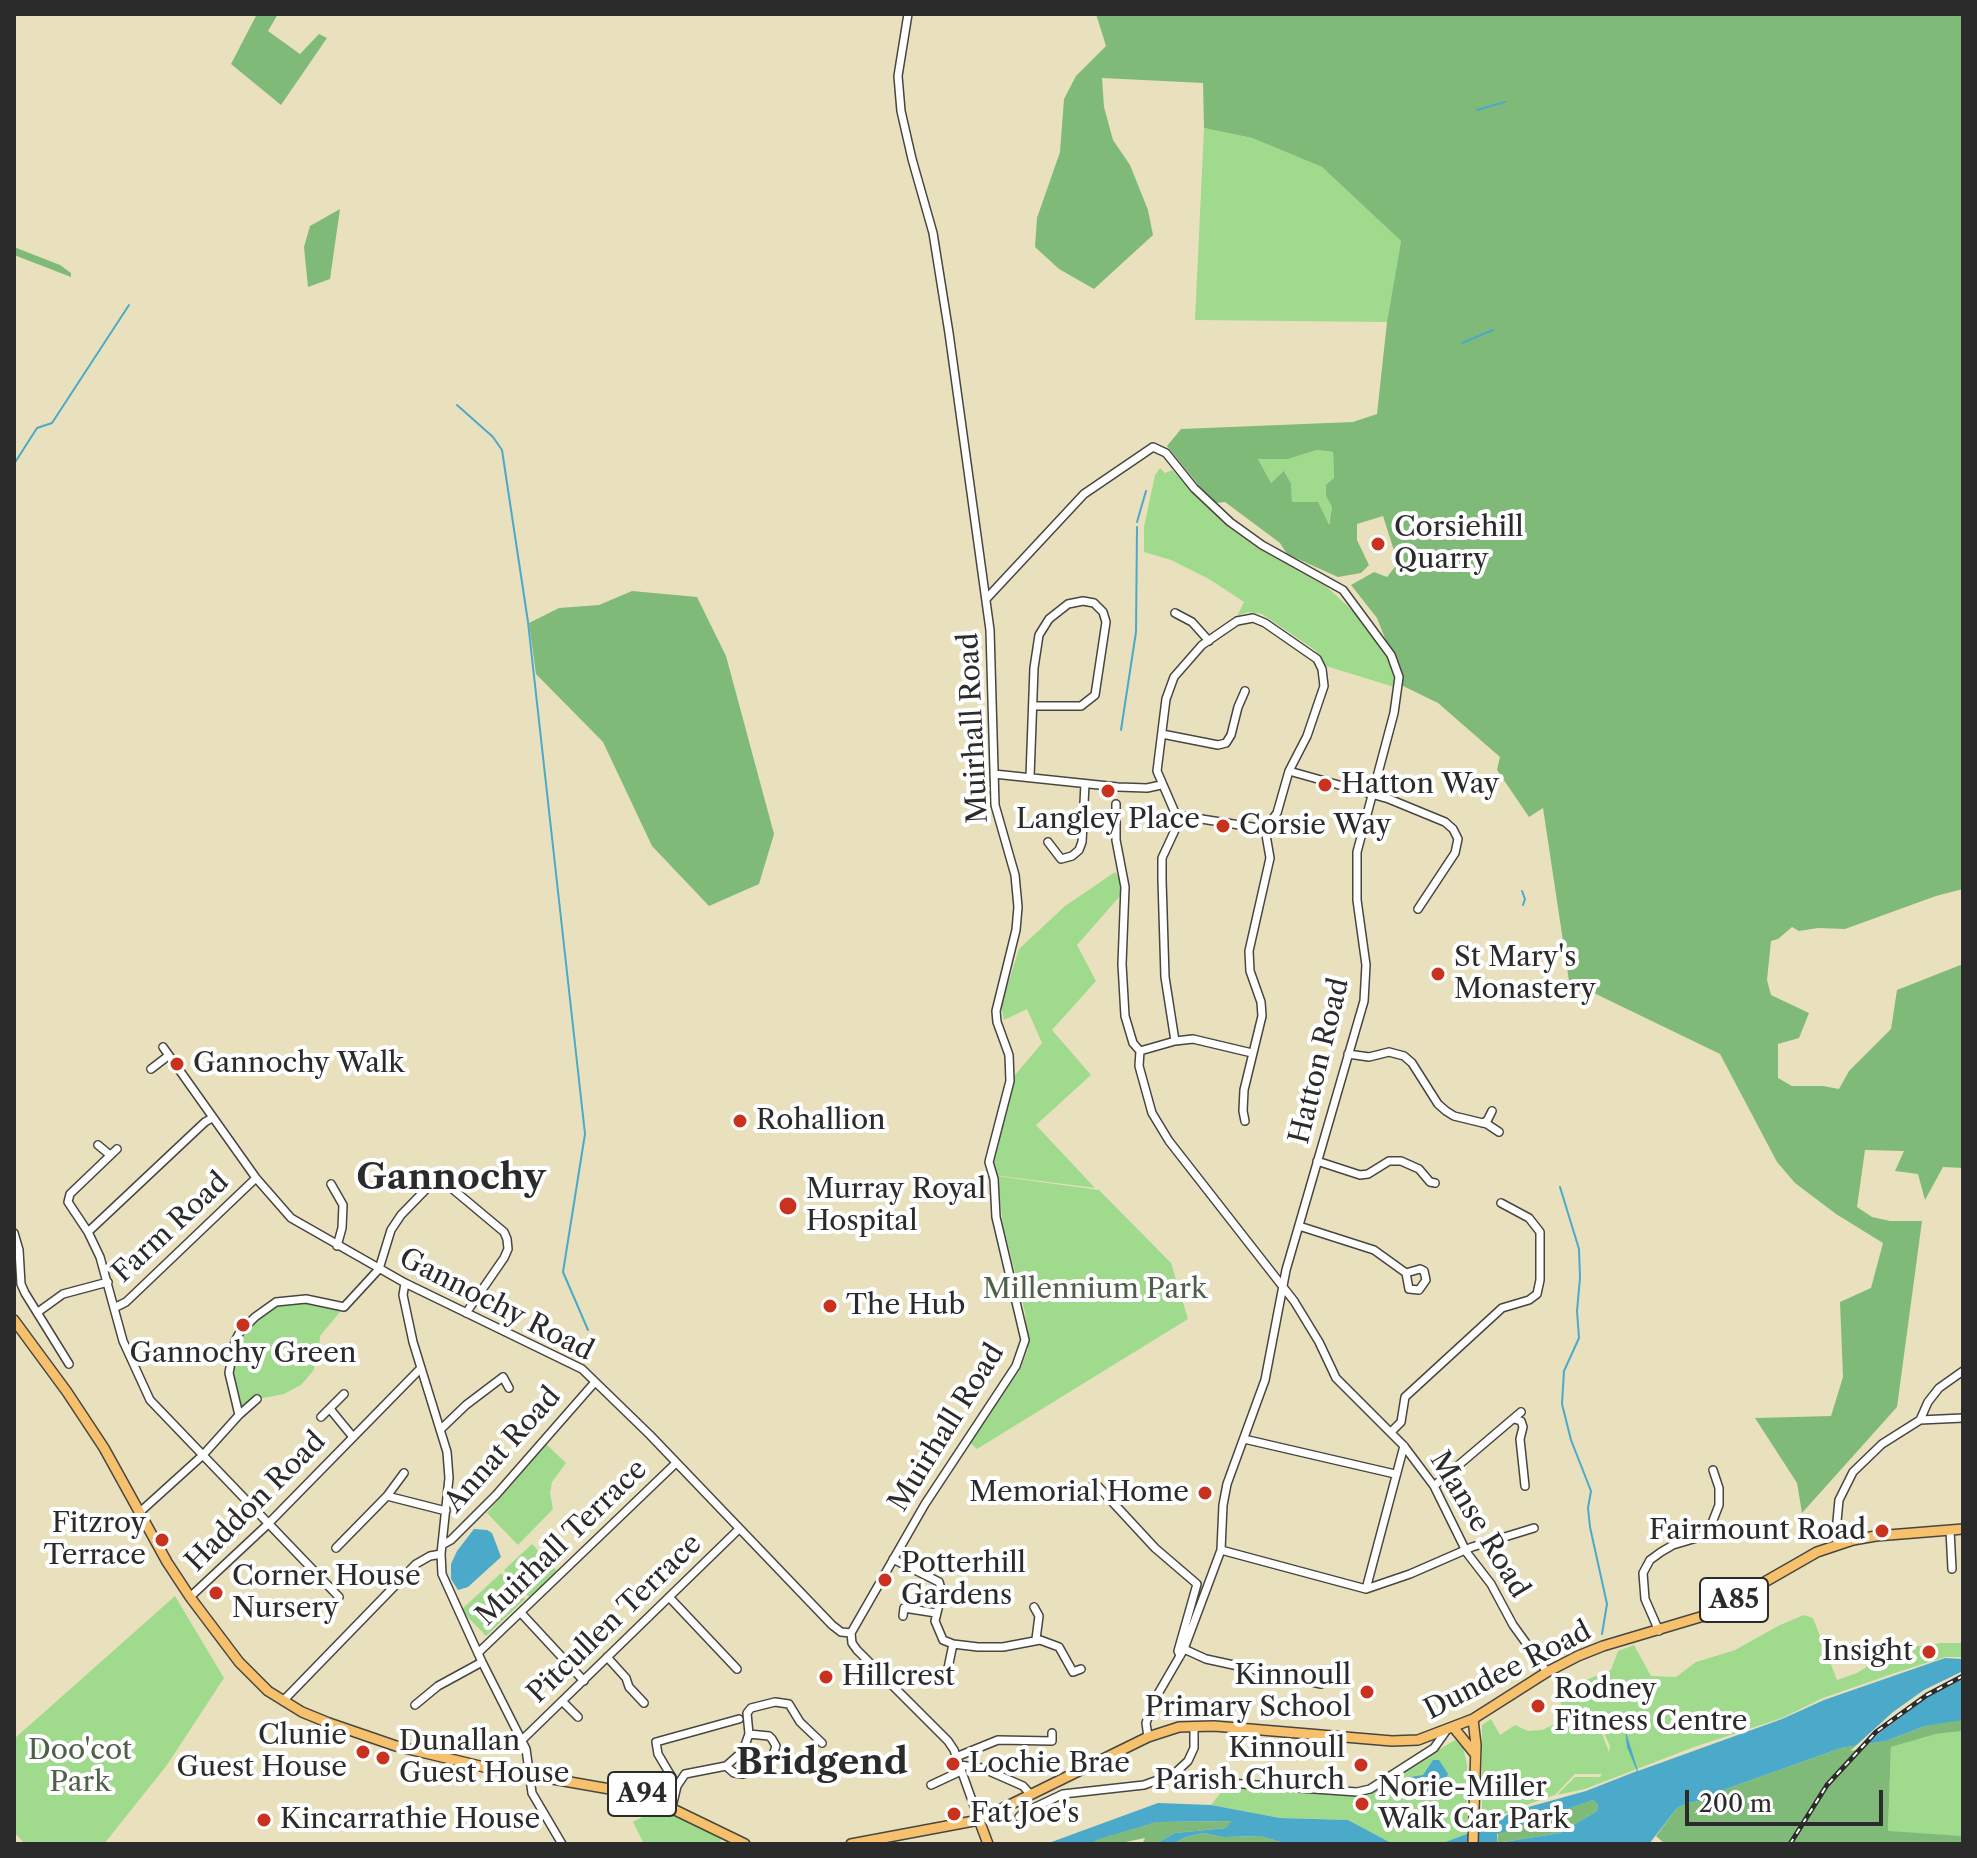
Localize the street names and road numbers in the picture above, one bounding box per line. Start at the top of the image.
street label: Muirhall Road [952,632,996,824]
street label: Hatton Road [1283,975,1357,1147]
street label: Farm Road [106,1166,236,1290]
street label: Gannochy Road [393,1242,599,1368]
street label: Muirhall Road [882,1338,1012,1518]
street label: Annat Road [438,1380,568,1520]
street label: Haddon Road [179,1425,333,1579]
street label: Manse Road [1422,1446,1536,1604]
street label: Muirhall Terrace [470,1453,654,1633]
street label: Pitcullen Terrace [521,1527,709,1711]
road number: A85 [1700,1578,1768,1622]
street label: Dundee Road [1419,1615,1597,1727]
road number: A94 [608,1772,676,1816]

